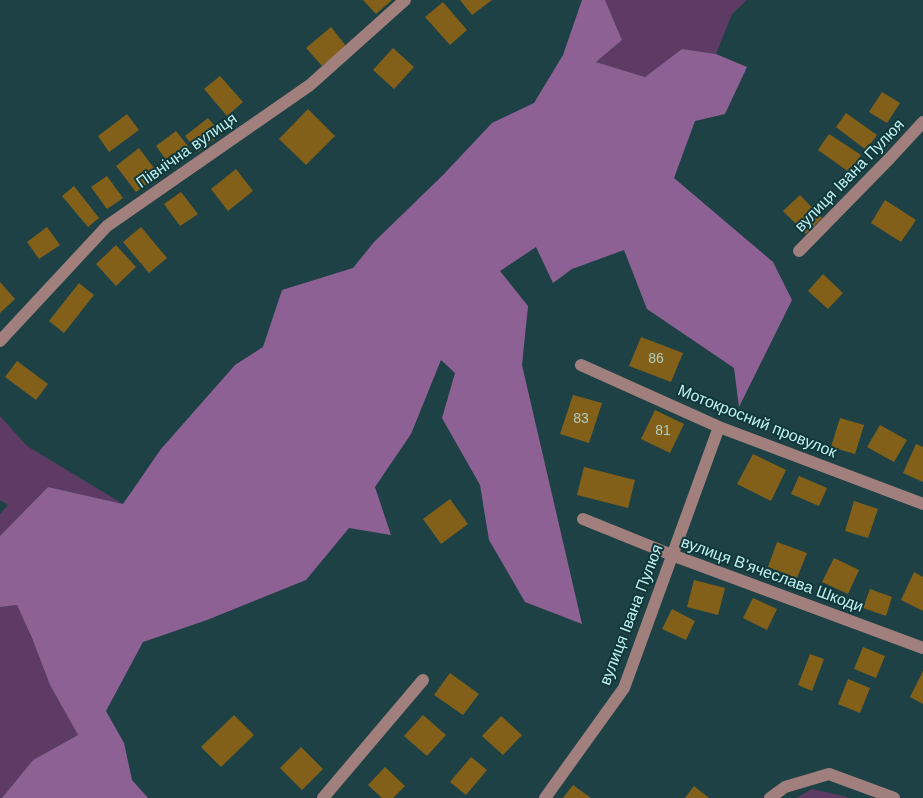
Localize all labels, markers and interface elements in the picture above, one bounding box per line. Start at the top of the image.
street label: Північна вулиця [133,109,241,193]
street label: вулиця Івана Пулюя [791,116,909,236]
house number: 86 [648,351,664,367]
street label: Мотокросний провулок [675,381,839,463]
house number: 83 [573,411,589,427]
house number: 81 [655,423,671,439]
street label: вулиця В'ячеслава Шкоди [678,533,866,617]
street label: вулиця Івана Пулюя [596,542,668,688]

